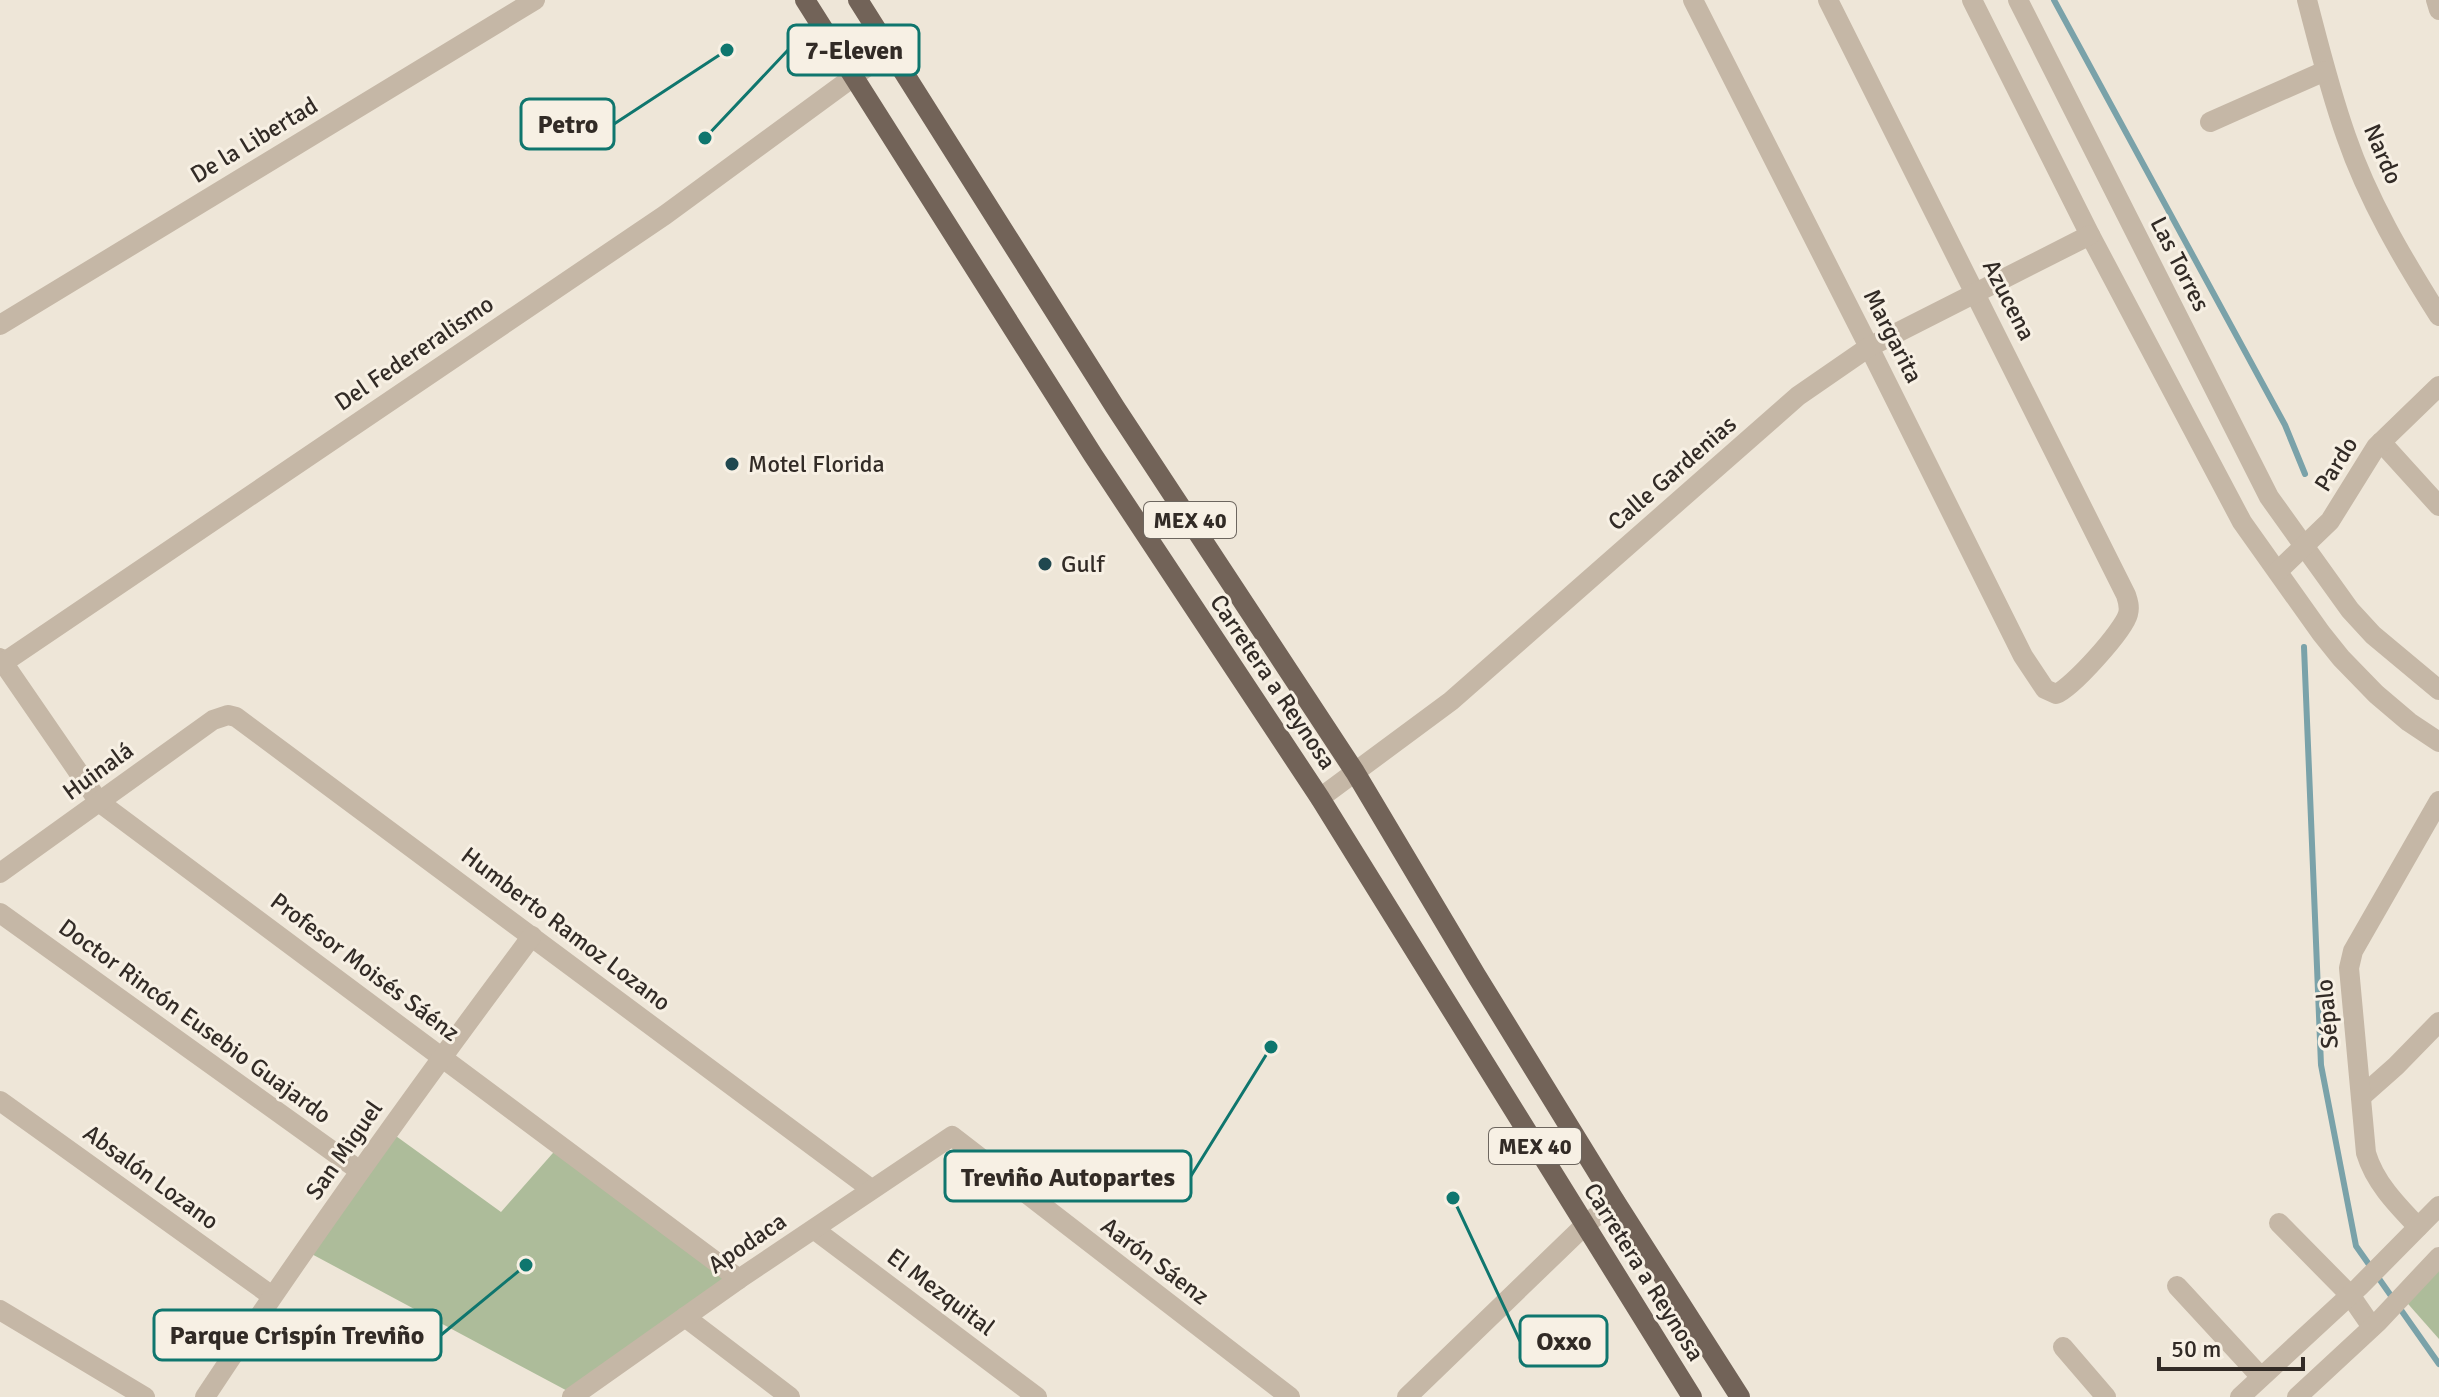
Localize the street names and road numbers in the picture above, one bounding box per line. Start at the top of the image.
street label: De la Libertad [185,90,323,190]
street label: Nardo [2357,119,2409,189]
street label: Las Torres [2143,212,2217,316]
street label: Azucena [1976,254,2042,346]
street label: Margarita [1857,284,1929,388]
street label: Del Federeralismo [329,289,499,417]
street label: Calle Gardenias [1602,409,1742,537]
street label: Pardo [2308,431,2364,497]
road number: MEX 40 [1144,502,1236,538]
street label: Carretera a Reynosa [1203,589,1343,775]
street label: Huinalá [57,735,139,807]
street label: Humberto Ramoz Lozano [455,840,677,1018]
street label: Profesor Moisés Sáénz [265,886,465,1048]
street label: Doctor Rincón Eusebio Guajardo [53,912,337,1130]
street label: Sépalo [2309,978,2345,1050]
street label: San Miguel [299,1094,389,1206]
street label: Absalón Lozano [77,1118,225,1236]
road number: MEX 40 [1489,1128,1581,1164]
street label: Carretera a Reynosa [1577,1177,1711,1367]
street label: Apodaca [702,1206,792,1280]
street label: Aarón Sáenz [1095,1211,1215,1311]
street label: El Mezquital [881,1242,1001,1342]

